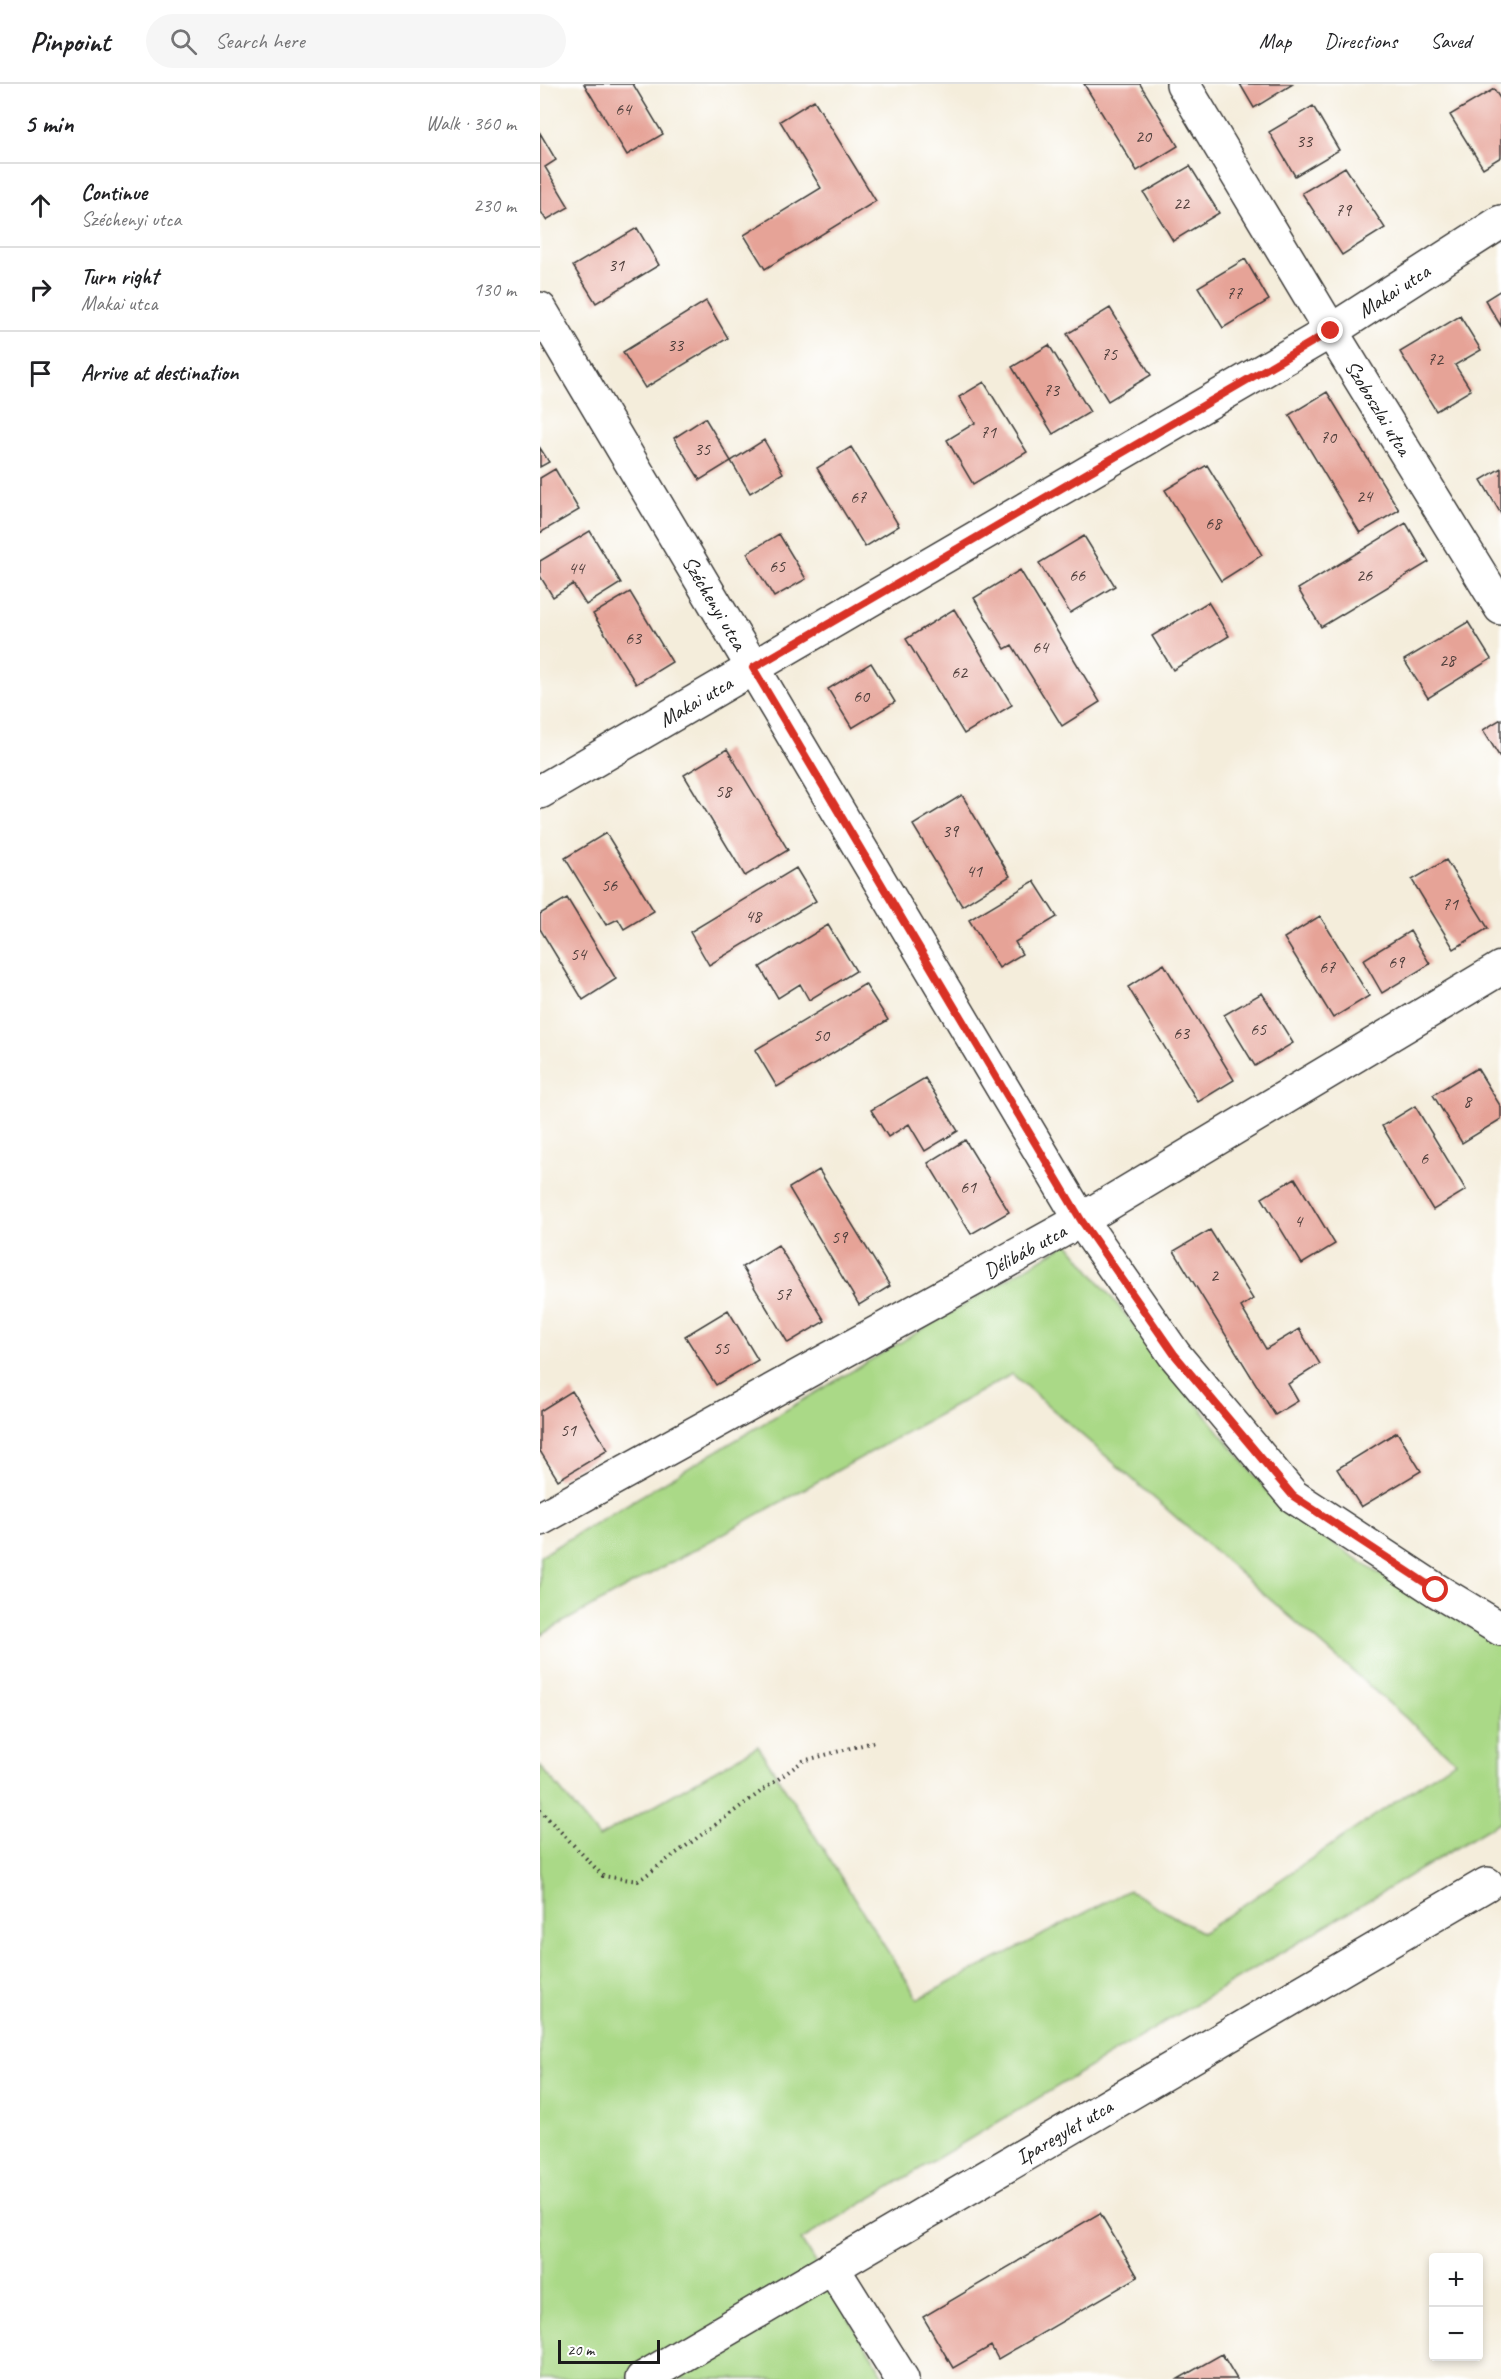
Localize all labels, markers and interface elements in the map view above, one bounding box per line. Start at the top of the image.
search box [146,14,566,68]
text: Pinpoint [30,24,110,59]
icon: search [167,25,200,58]
text: Search here [215,27,305,55]
text: Map [1259,28,1291,54]
text: Directions [1324,28,1397,54]
text: Saved [1430,28,1471,54]
house number: 64 [615,98,633,120]
text: 5 min [24,107,73,140]
text: Walk · 360 m [426,111,516,136]
house number: 20 [1135,125,1153,147]
house number: 33 [1296,130,1314,152]
text: Continue [81,179,147,207]
icon: ahead [24,189,57,222]
house number: 22 [1173,192,1191,214]
text: 230 m [473,193,516,218]
house number: 79 [1335,199,1353,221]
text: Széchenyi utca [81,207,181,232]
house number: 31 [608,254,625,276]
street label: Makai utca [1353,257,1436,323]
text: Turn right [81,263,158,291]
icon: right [24,273,57,306]
text: 130 m [473,277,516,302]
house number: 77 [1226,282,1243,304]
text: Makai utca [81,291,158,316]
route end [1317,317,1343,343]
house number: 33 [667,334,685,356]
house number: 75 [1101,343,1118,365]
house number: 72 [1427,348,1445,370]
street label: Szoboszlai utca [1339,355,1418,462]
icon: arrive [24,357,57,390]
text: Arrive at destination [81,359,238,387]
house number: 73 [1043,379,1061,401]
house number: 71 [980,421,997,443]
house number: 70 [1320,426,1338,448]
house number: 35 [694,438,711,460]
house number: 24 [1356,485,1374,507]
house number: 67 [850,486,867,508]
house number: 68 [1205,512,1223,534]
street label: Széchenyi utca [677,551,754,657]
house number: 65 [769,555,786,577]
house number: 44 [568,557,586,579]
house number: 66 [1069,564,1086,586]
house number: 26 [1356,564,1373,586]
house number: 63 [625,627,643,649]
house number: 64 [1032,636,1050,658]
house number: 28 [1439,649,1457,671]
house number: 62 [951,661,969,683]
street label: Makai utca [654,669,738,733]
house number: 60 [853,685,871,707]
house number: 58 [715,780,733,802]
house number: 39 [942,820,960,842]
house number: 41 [966,860,983,882]
house number: 56 [601,874,618,896]
house number: 71 [1442,893,1459,915]
house number: 48 [745,905,763,927]
house number: 54 [570,943,588,965]
house number: 69 [1388,951,1406,973]
house number: 67 [1319,956,1336,978]
house number: 65 [1250,1018,1267,1040]
house number: 63 [1173,1022,1191,1044]
house number: 50 [813,1024,831,1046]
house number: 8 [1463,1090,1473,1112]
house number: 6 [1420,1147,1429,1169]
house number: 61 [960,1176,977,1198]
house number: 4 [1294,1210,1304,1232]
street label: Délibáb utca [979,1217,1072,1284]
house number: 59 [831,1226,849,1248]
house number: 2 [1210,1264,1220,1286]
house number: 57 [775,1283,792,1305]
house number: 55 [713,1337,730,1359]
house number: 51 [560,1419,577,1441]
route start [1422,1576,1448,1602]
street label: Iparegylet utca [1011,2093,1118,2170]
map controls [1429,2253,1483,2361]
button: + [1429,2253,1483,2307]
button: − [1429,2307,1483,2361]
scale bar [558,2337,660,2364]
text: 20 m [567,2340,594,2360]

